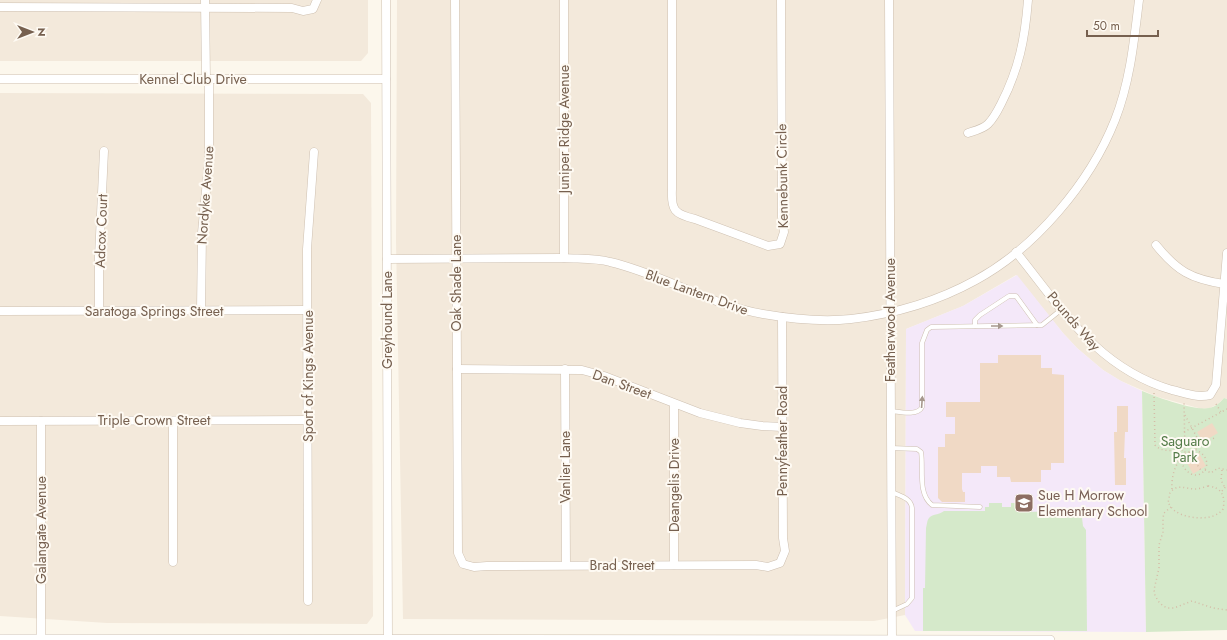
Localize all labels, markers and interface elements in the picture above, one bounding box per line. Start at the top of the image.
north arrow [12,12,52,52]
scale bar [1087,12,1158,38]
text: 50 m [1093,17,1120,35]
text: N [34,28,50,36]
street label: Juniper Ridge Avenue [554,65,574,195]
street label: Kennel Club Drive [139,69,247,89]
street label: Kennebunk Circle [771,124,793,228]
street label: Nordyke Avenue [192,145,218,245]
street label: Adcox Court [90,193,112,268]
street label: Oak Shade Lane [446,235,466,331]
street label: Featherwood Avenue [880,258,900,382]
street label: Blue Lantern Drive [643,264,751,320]
street label: Greyhound Lane [377,271,397,369]
street label: Pounds Way [1043,287,1106,356]
street label: Saratoga Springs Street [85,301,224,321]
street label: Sport of Kings Avenue [298,310,318,442]
one-way arrow [991,323,1004,329]
street label: Dan Street [590,364,655,404]
street label: Pennyfeather Road [772,386,792,496]
one-way arrow [918,396,925,408]
street label: Triple Crown Street [98,410,211,430]
street label: Vanlier Lane [555,431,575,503]
park label: Saguaro Park [1161,431,1210,467]
street label: Deangelis Drive [664,438,684,532]
street label: Galangate Avenue [31,476,51,584]
place label: Sue H Morrow Elementary School [1038,485,1148,521]
school or university icon: Sue H Morrow Elementary School [1013,492,1035,514]
street label: Brad Street [590,555,655,575]

